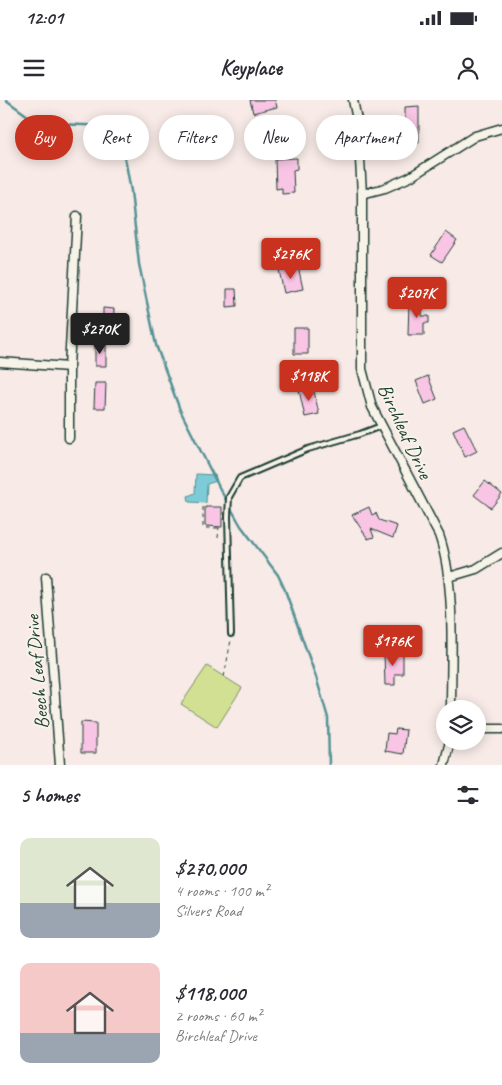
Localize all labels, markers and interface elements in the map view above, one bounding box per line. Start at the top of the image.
text: 12:01 [25,6,63,30]
icon: menu [20,54,48,82]
text: Keyplace [220,54,282,82]
icon: person [454,54,482,82]
chip: Buy [15,115,73,160]
chip: Rent [83,115,149,160]
chip: Filters [159,115,234,160]
chip: New [244,115,306,160]
chip: Apartment [316,115,418,160]
pin: $276K [256,238,326,280]
text: $276K [272,244,310,264]
pin: $207K [382,276,452,319]
text: $207K [399,283,435,303]
pin: $270K [65,312,135,355]
text: $270K [82,319,118,339]
pin: $118K [274,360,344,402]
text: $118K [291,366,327,386]
street label: Birchleaf Drive [372,379,439,484]
street label: Beech Leaf Drive [19,612,54,730]
pin: $176K [358,624,428,667]
text: $176K [374,631,412,651]
map controls [436,700,486,750]
button: layers [436,700,486,750]
icon: filters [454,781,482,809]
text: 5 homes [20,782,79,808]
text: $270,000 [175,855,245,881]
icon: home [60,858,120,918]
text: 4 rooms · 100 m² [175,881,269,901]
text: Silvers Road [175,901,242,921]
text: $118,000 [175,980,245,1006]
icon: home [60,983,120,1043]
text: 2 rooms · 60 m² [175,1006,261,1026]
text: Birchleaf Drive [175,1026,257,1046]

